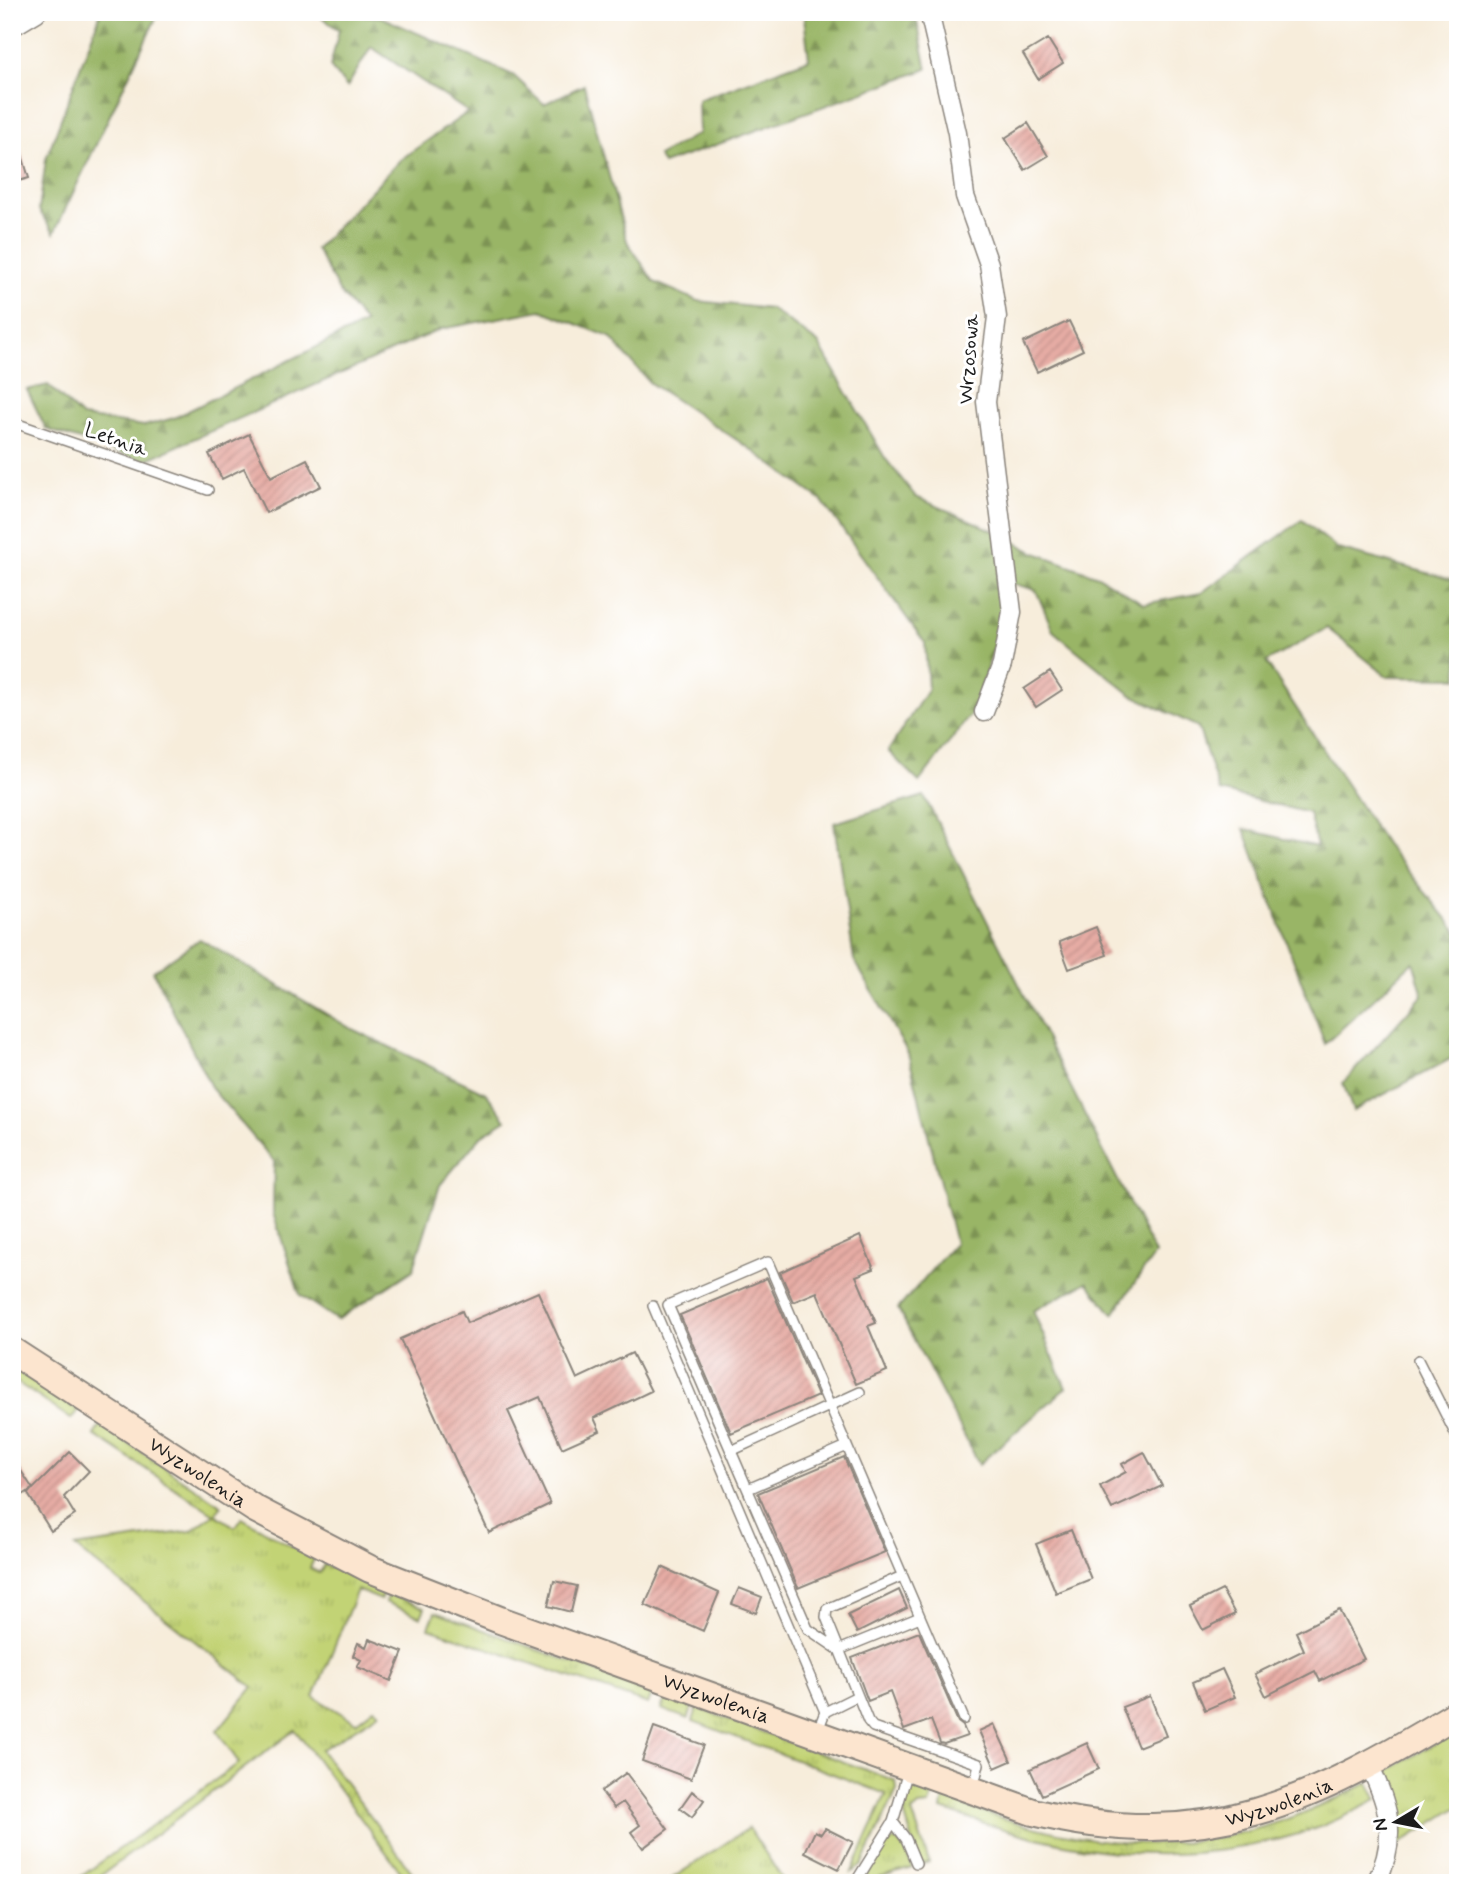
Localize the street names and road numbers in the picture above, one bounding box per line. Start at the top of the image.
street label: Wrzosowa [952,313,986,405]
street label: Letnia [81,416,151,464]
street label: Wyzwolenia [143,1431,252,1515]
street label: Wyzwolenia [658,1667,773,1731]
street label: Wyzwolenia [1223,1771,1337,1834]

